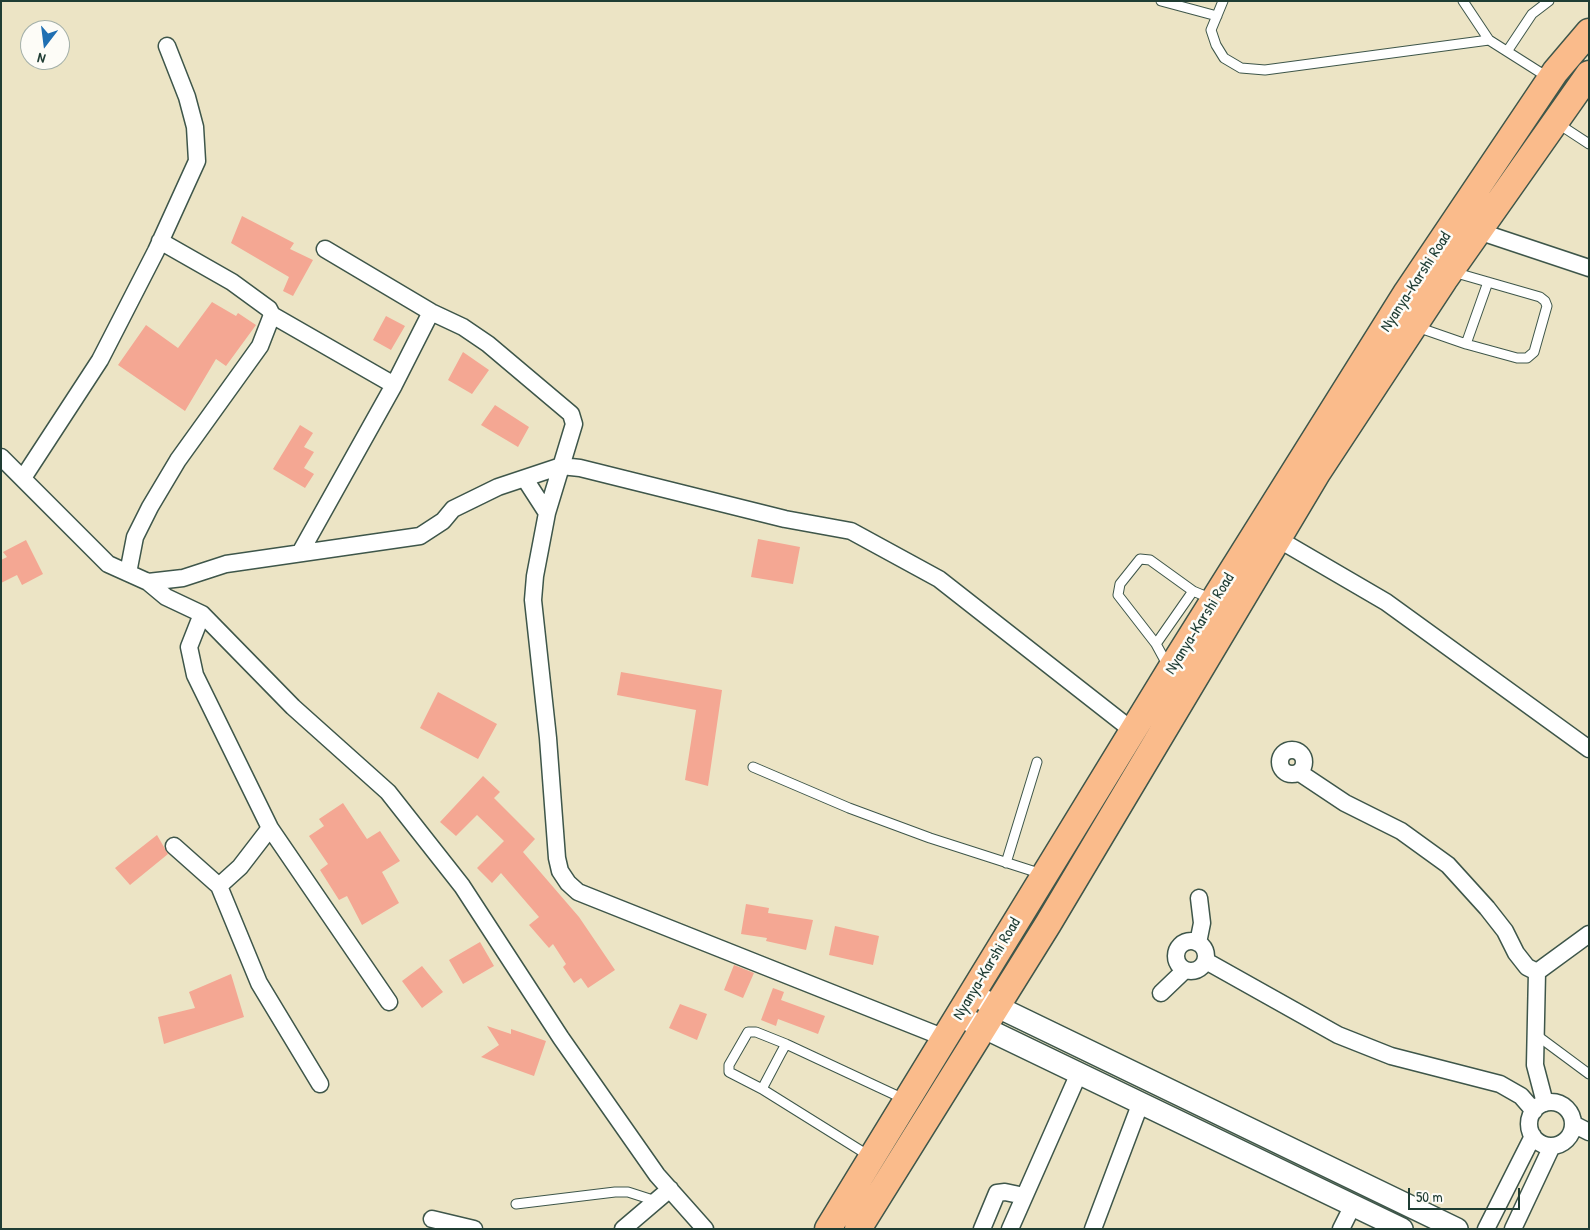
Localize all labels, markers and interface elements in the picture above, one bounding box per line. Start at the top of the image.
north arrow [20,20,70,70]
text: N [35,49,47,69]
street label: Nyanya-Karshi Road [1377,228,1455,336]
street label: Nyanya-Karshi Road [1161,570,1239,678]
street label: Nyanya-Karshi Road [949,915,1025,1023]
scale bar [1410,1178,1522,1210]
text: 50 m [1416,1186,1443,1207]

